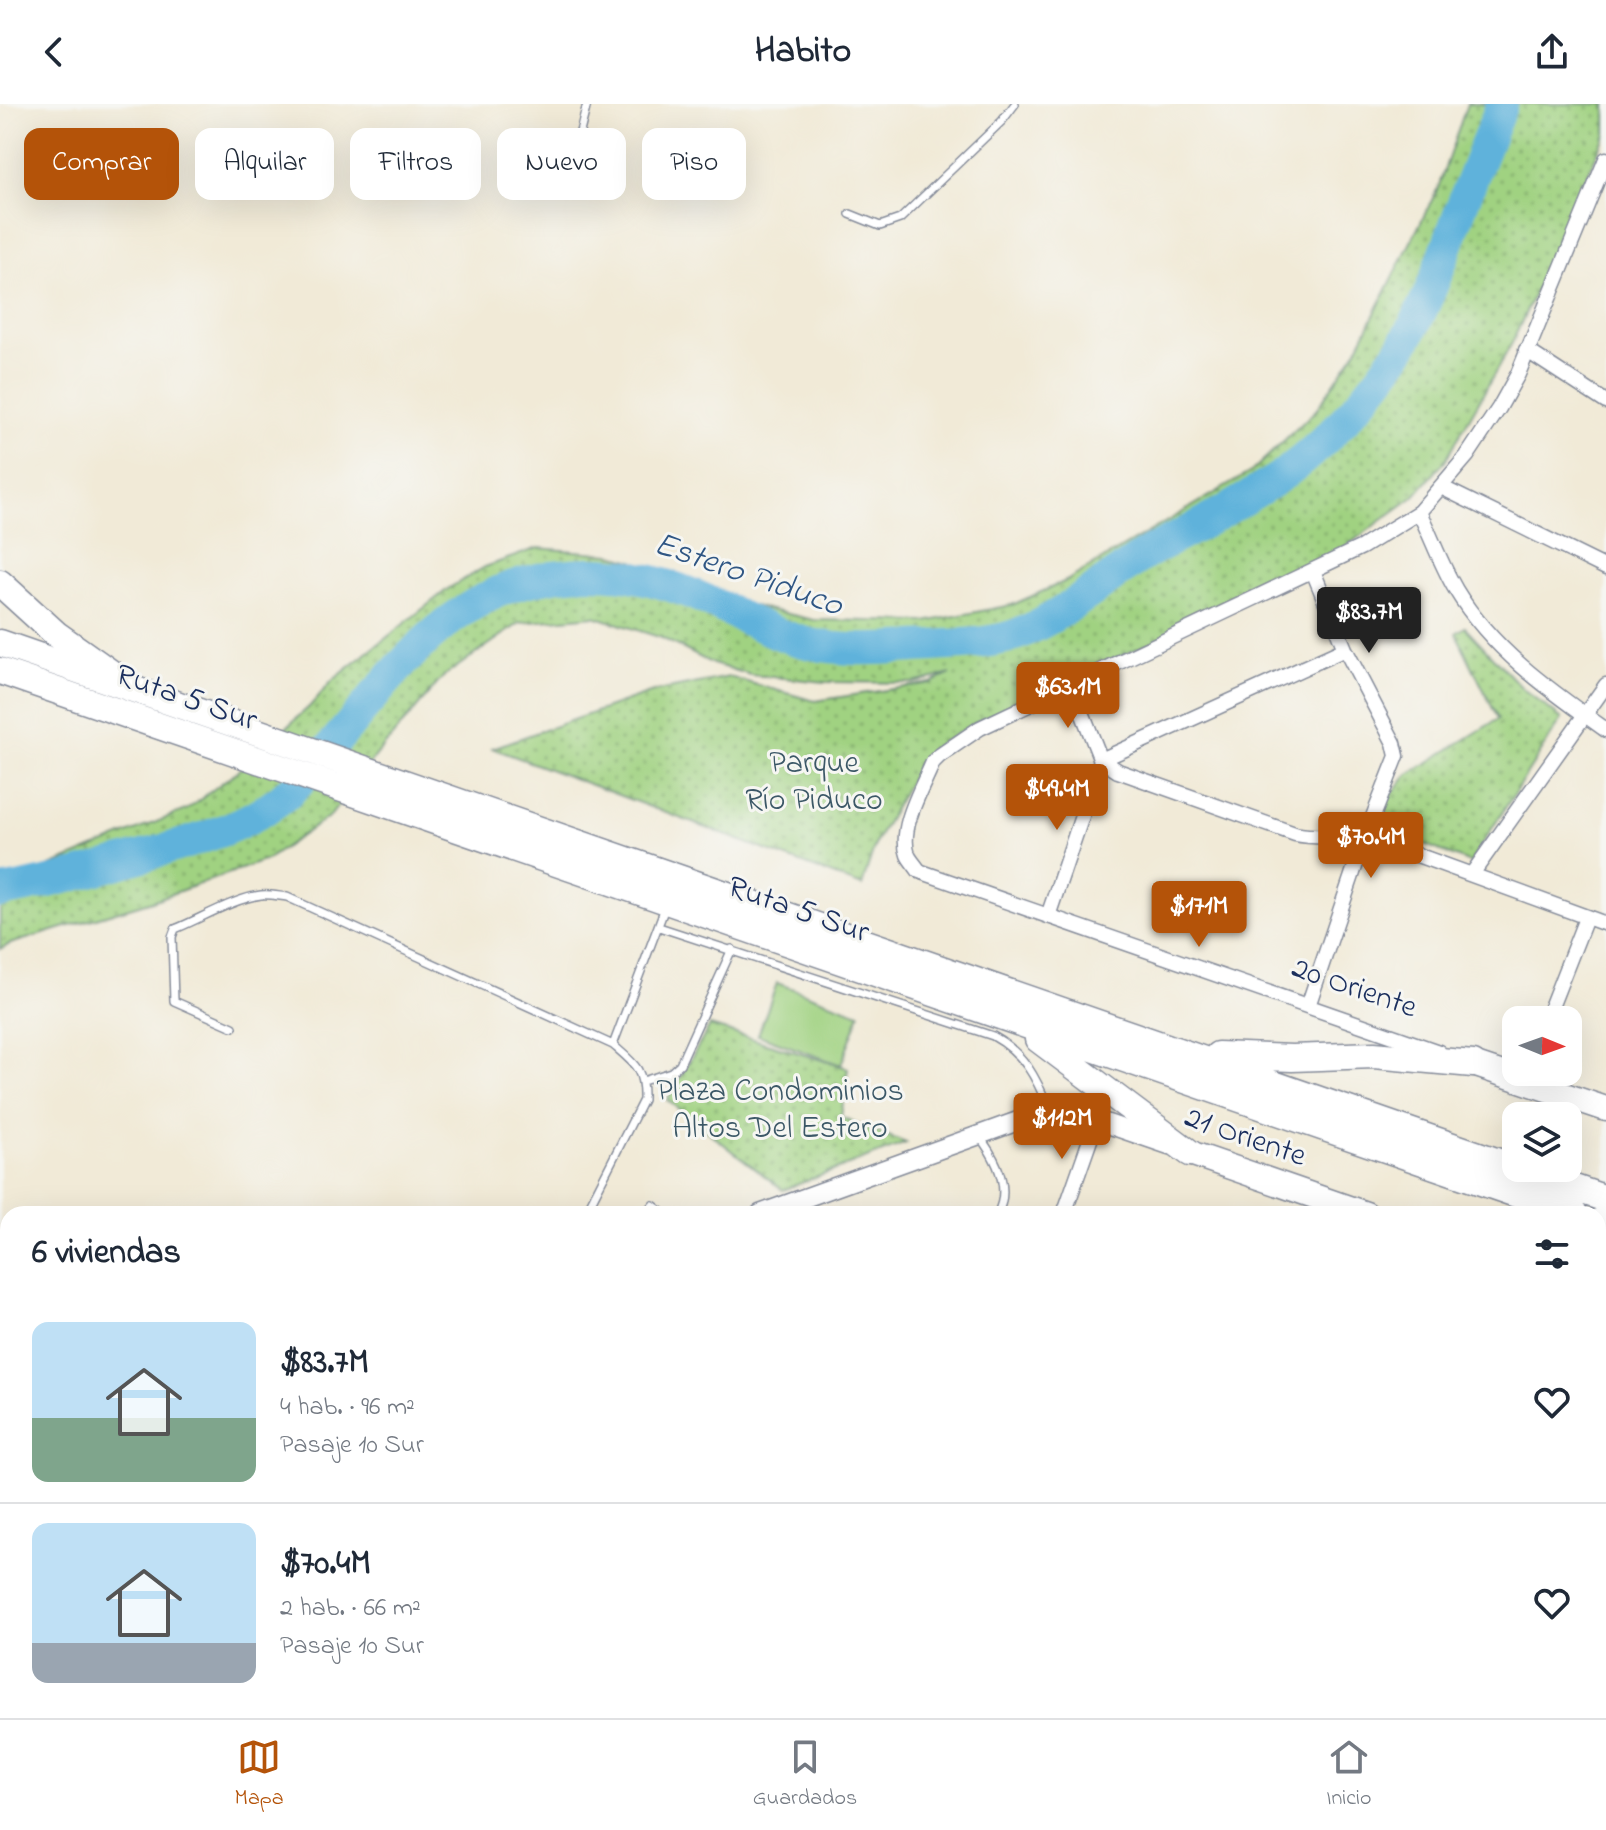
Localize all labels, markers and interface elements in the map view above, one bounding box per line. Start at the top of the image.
text: Habito [755,26,851,79]
icon: back [32,30,76,74]
icon: share [1530,30,1574,74]
chip: Comprar [24,128,179,200]
chip: Alquilar [195,128,334,200]
chip: Filtros [350,128,481,200]
chip: Nuevo [497,128,626,200]
chip: Piso [642,128,746,200]
water label: Estero Piduco [647,520,850,632]
pin: $83.7M [1304,587,1434,655]
text: $83.7M [1335,594,1403,632]
street label: Ruta 5 Sur [109,653,263,745]
pin: $63.1M [1003,662,1133,730]
text: $63.1M [1034,669,1102,707]
park label: Parque Río Piduco [745,741,883,825]
pin: $49.4M [992,764,1122,832]
text: $49.4M [1024,771,1090,809]
pin: $70.4M [1306,812,1436,880]
text: $70.4M [1336,819,1406,857]
street label: Ruta 5 Sur [721,865,875,957]
pin: $171M [1143,881,1255,949]
text: $171M [1170,888,1228,926]
street label: 20 Oriente [1285,946,1424,1033]
north arrow [1502,1006,1582,1086]
map controls [1502,1006,1582,1182]
park label: Plaza Condominios Altos Del Estero [656,1069,904,1153]
pin: $112M [1006,1093,1118,1161]
street label: 21 Oriente [1178,1095,1313,1181]
text: $112M [1032,1100,1092,1138]
button: layers [1502,1102,1582,1182]
text: 6 viviendas [32,1229,181,1279]
icon: filters [1530,1232,1574,1276]
text: $83.7M [280,1339,369,1389]
icon: home [96,1354,192,1450]
icon: heart [1530,1380,1574,1424]
text: 4 hab. · 96 m² [280,1389,415,1427]
text: Pasaje 10 Sur [280,1427,424,1465]
text: $70.4M [280,1540,371,1590]
icon: home [96,1555,192,1651]
icon: heart [1530,1581,1574,1625]
text: 2 hab. · 66 m² [280,1590,421,1628]
text: Pasaje 10 Sur [280,1628,424,1666]
tab: Mapa [235,1735,284,1815]
tab: Guardados [753,1735,857,1815]
tab: Inicio [1326,1735,1371,1815]

